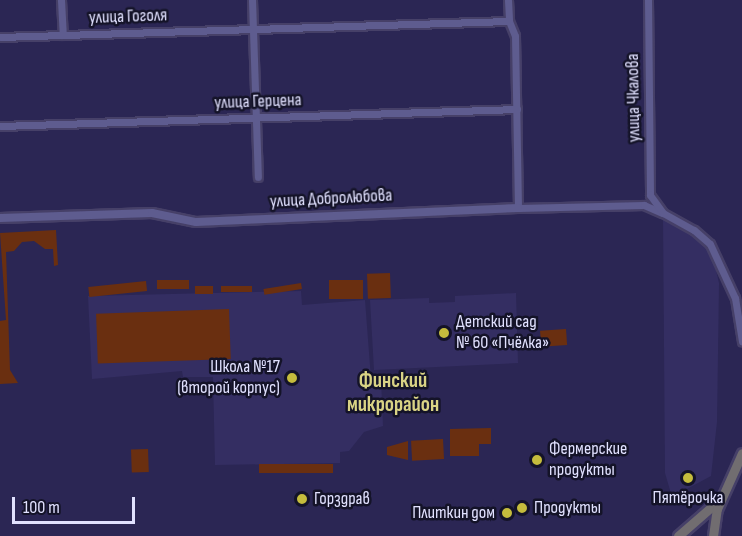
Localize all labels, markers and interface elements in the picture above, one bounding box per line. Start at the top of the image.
street label: улица Гоголя [88,5,168,29]
street label: улица Чкалова [622,54,646,142]
street label: улица Герцена [214,90,302,114]
street label: улица Добролюбова [269,185,393,213]
place label: Детский сад № 60 «Пчёлка» [456,312,549,354]
marker: Детский сад № 60 «Пчёлка» [437,326,451,340]
place label: Школа №17 (второй корпус) [177,357,280,400]
district label: Финский микрорайон [347,368,439,418]
marker: Школа №17 (второй корпус) [285,371,299,385]
place label: Фермерские продукты [549,439,627,482]
marker: Фермерские продукты [530,453,544,467]
marker: Пятёрочка [681,471,695,485]
scale bar [15,485,138,523]
place label: Пятёрочка [653,487,723,509]
place label: Горздрав [314,488,370,510]
marker: Горздрав [295,492,309,506]
text: 100 m [23,497,60,518]
place label: Продукты [534,497,601,519]
marker: Продукты [515,501,529,515]
place label: Плиткин дом [412,502,495,524]
marker: Плиткин дом [500,506,514,520]

